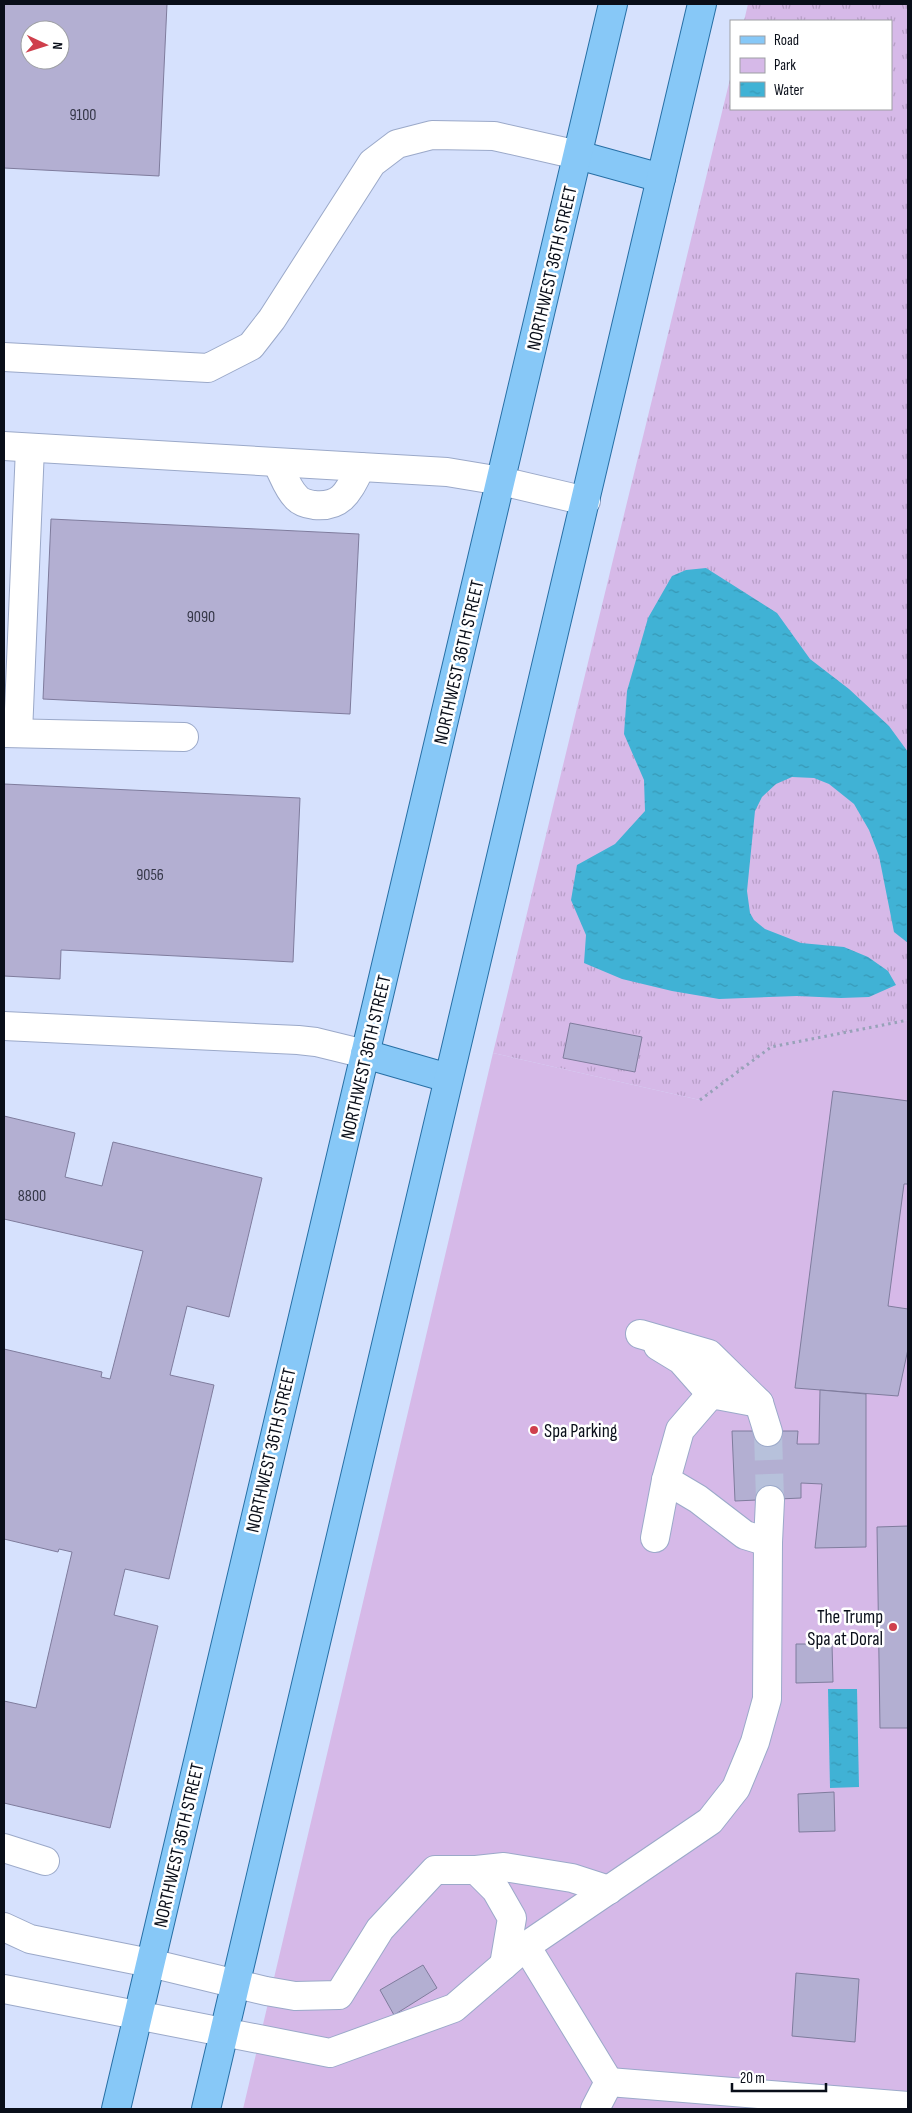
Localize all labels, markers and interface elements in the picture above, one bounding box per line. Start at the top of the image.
north arrow [20,20,70,70]
legend [730,20,892,110]
text: Road [774,31,799,50]
text: N [49,42,66,50]
text: Park [774,56,796,75]
text: Water [774,81,805,100]
house number: 9100 [70,106,96,125]
street label: NORTHWEST 36TH STREET [522,184,583,353]
street label: NORTHWEST 36TH STREET [429,578,490,747]
house number: 9090 [187,608,215,627]
house number: 9056 [136,866,164,885]
street label: NORTHWEST 36TH STREET [336,973,397,1142]
house number: 8800 [18,1187,46,1206]
street label: NORTHWEST 36TH STREET [241,1366,302,1535]
place label: Spa Parking [544,1420,618,1443]
marker: Spa Parking [528,1424,540,1436]
place label: The Trump Spa at Doral [807,1606,883,1651]
marker: The Trump Spa at Doral [887,1621,899,1633]
street label: NORTHWEST 36TH STREET [149,1761,210,1930]
scale bar [732,2060,826,2092]
text: 20 m [740,2069,765,2088]

